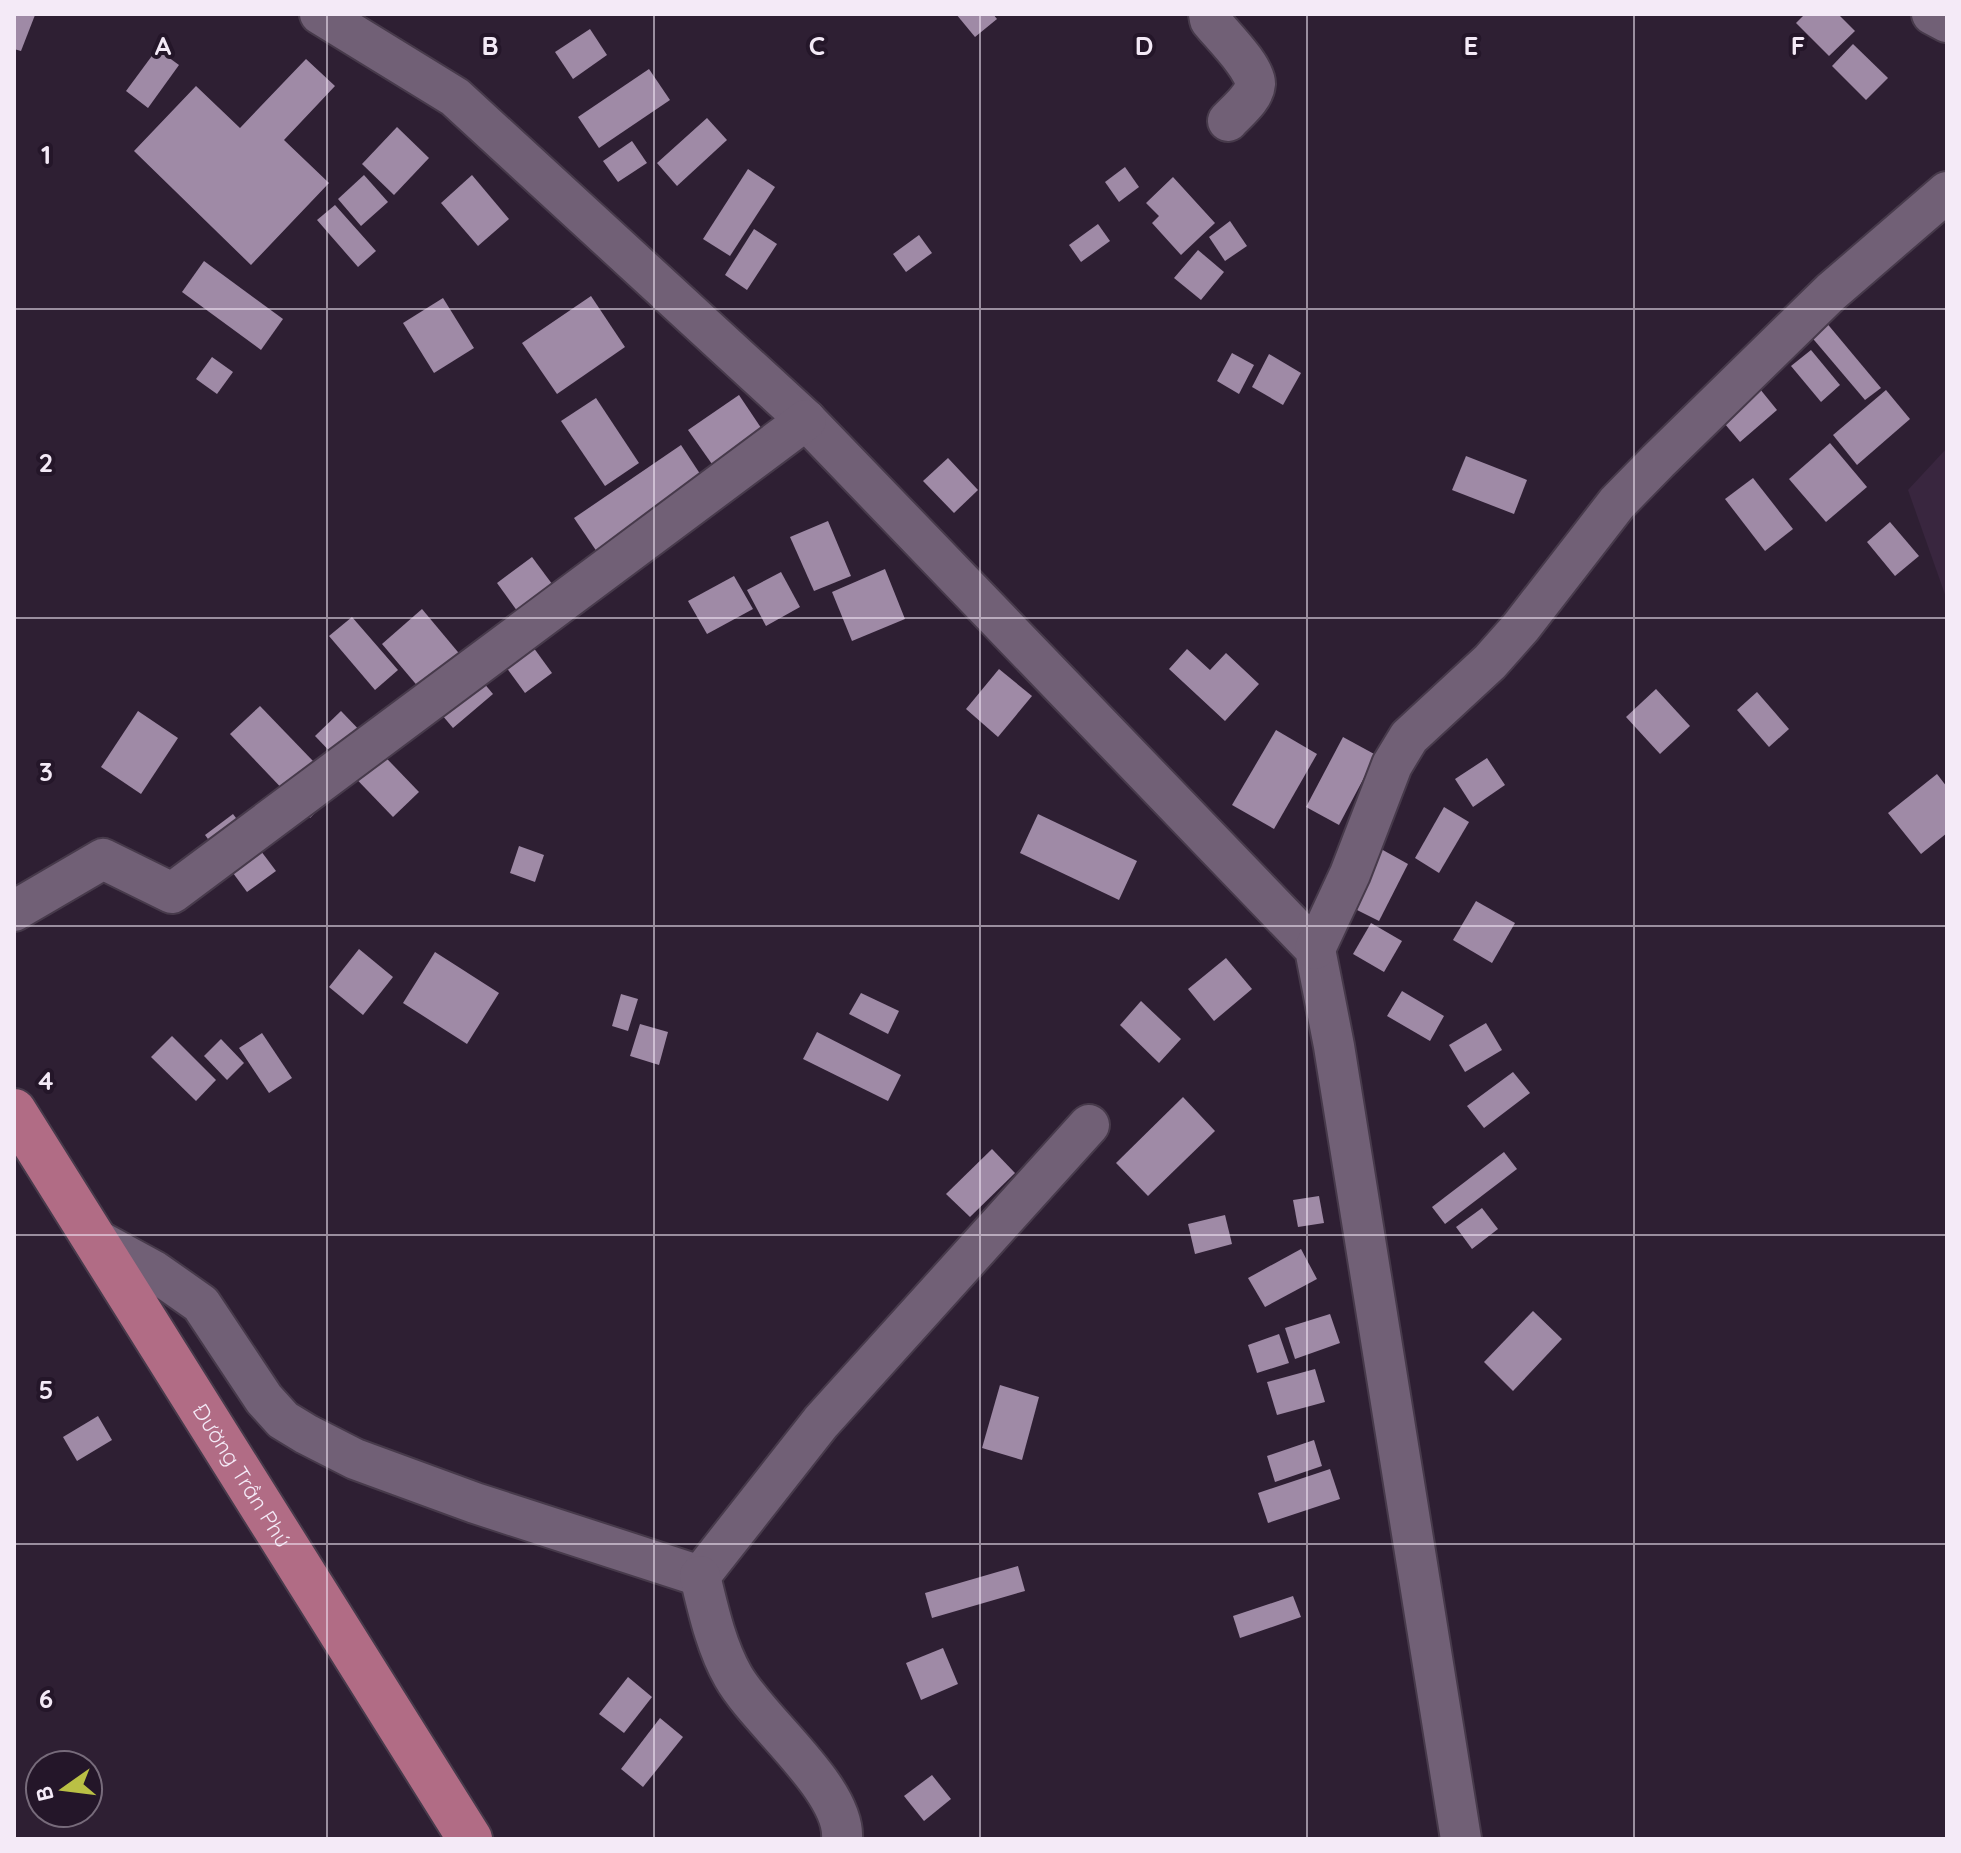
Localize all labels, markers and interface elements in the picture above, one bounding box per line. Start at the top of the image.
text: A [155,29,172,62]
text: B [481,29,499,62]
text: C [809,29,825,62]
text: D [1135,29,1153,62]
text: E [1464,29,1478,62]
text: F [1791,29,1805,62]
text: 1 [41,138,51,171]
text: 2 [39,446,53,479]
text: 3 [39,755,53,788]
text: 4 [38,1064,54,1097]
text: 5 [39,1373,53,1406]
street label: Đường Trần Phú [187,1398,298,1553]
text: 6 [39,1682,53,1715]
north arrow [24,1749,104,1829]
text: B [29,1783,60,1804]

